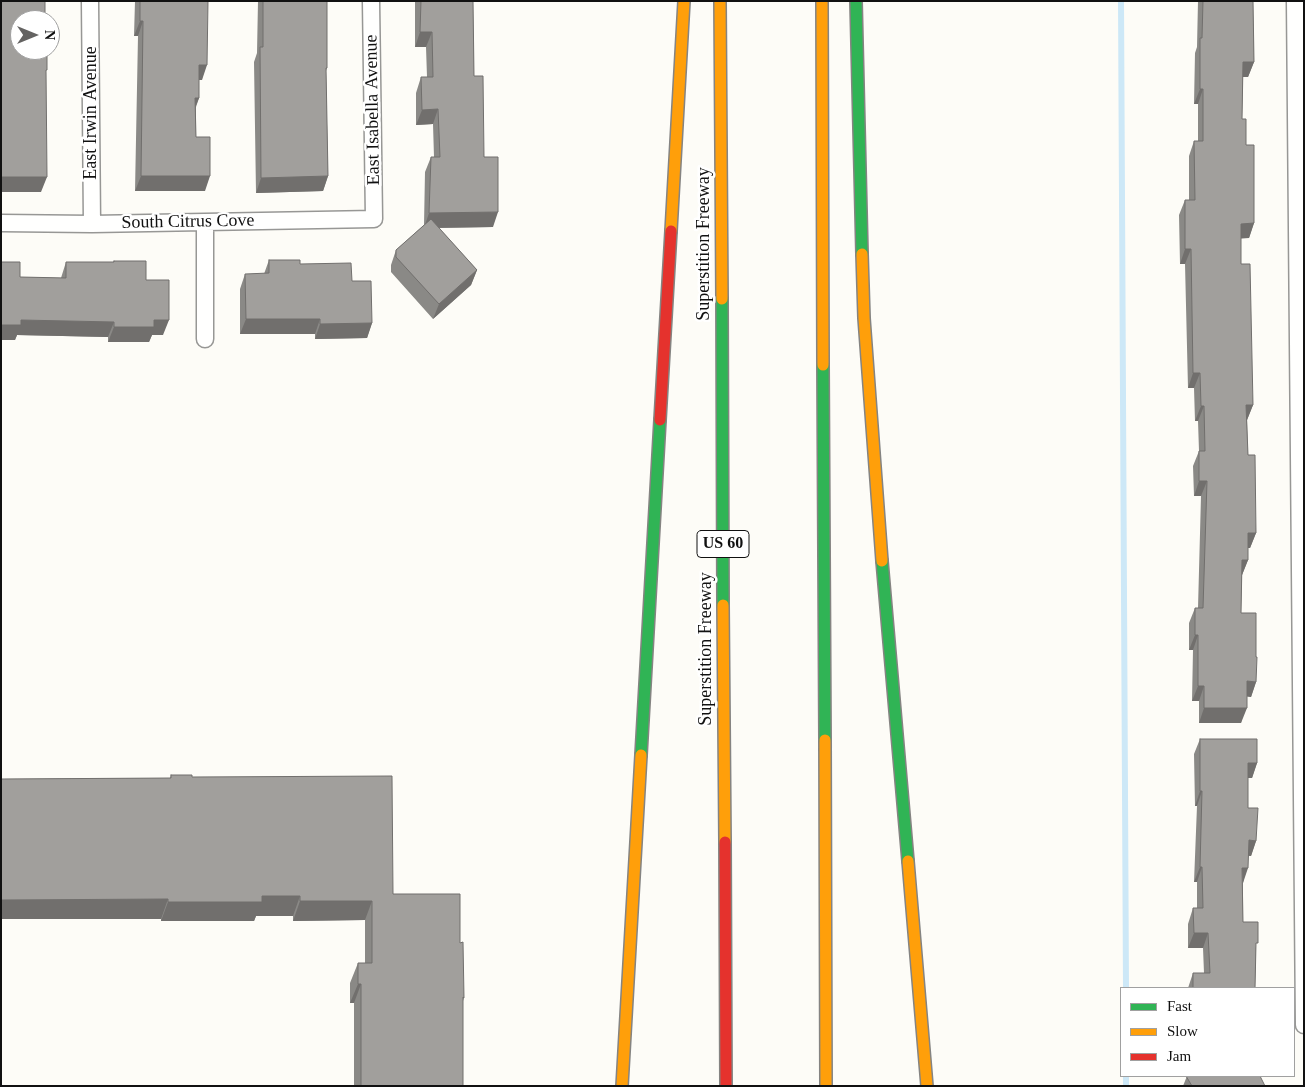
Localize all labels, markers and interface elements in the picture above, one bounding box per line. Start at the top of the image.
north arrow [10,10,60,60]
text: N [42,30,57,40]
street label: East Isabella Avenue [361,35,385,185]
street label: East Irwin Avenue [80,46,102,180]
street label: Superstition Freeway [693,167,715,321]
street label: South Citrus Cove [121,210,255,234]
road number: US 60 [697,530,749,558]
street label: Superstition Freeway [695,572,717,726]
legend [1120,987,1295,1077]
text: Fast [1167,998,1192,1014]
text: Slow [1167,1023,1198,1039]
text: Jam [1167,1048,1191,1064]

